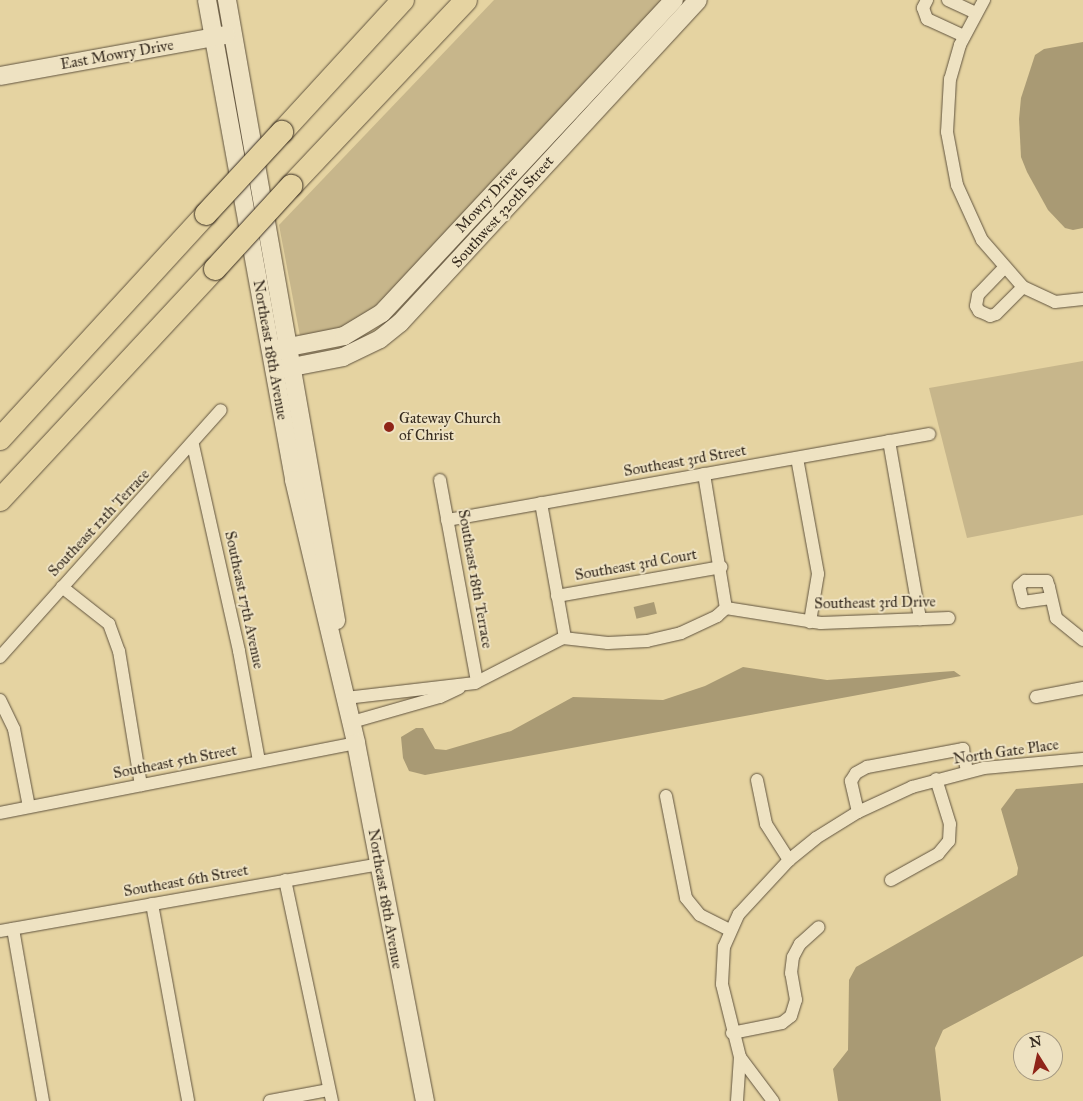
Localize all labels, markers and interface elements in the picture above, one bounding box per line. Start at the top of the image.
street label: East Mowry Drive [59,36,175,74]
street label: Southwest 320th Street [448,152,558,272]
street label: Mowry Drive [452,163,522,237]
street label: Northeast 18th Avenue [249,279,291,421]
place label: Gateway Church of Christ [399,409,501,444]
marker: Gateway Church of Christ [383,421,395,433]
street label: Southeast 3rd Street [622,441,748,481]
street label: Southeast 12th Terrace [45,466,153,580]
street label: Southeast 18th Terrace [454,508,496,650]
street label: Southeast 17th Avenue [221,529,267,671]
street label: Southeast 3rd Court [574,545,698,585]
street label: Southeast 3rd Drive [814,593,936,613]
street label: North Gate Place [952,736,1060,768]
street label: Southeast 5th Street [112,741,238,783]
street label: Northeast 18th Avenue [364,828,406,970]
street label: Southeast 6th Street [122,861,250,901]
north arrow [1013,1031,1063,1081]
text: N [1028,1032,1043,1051]

